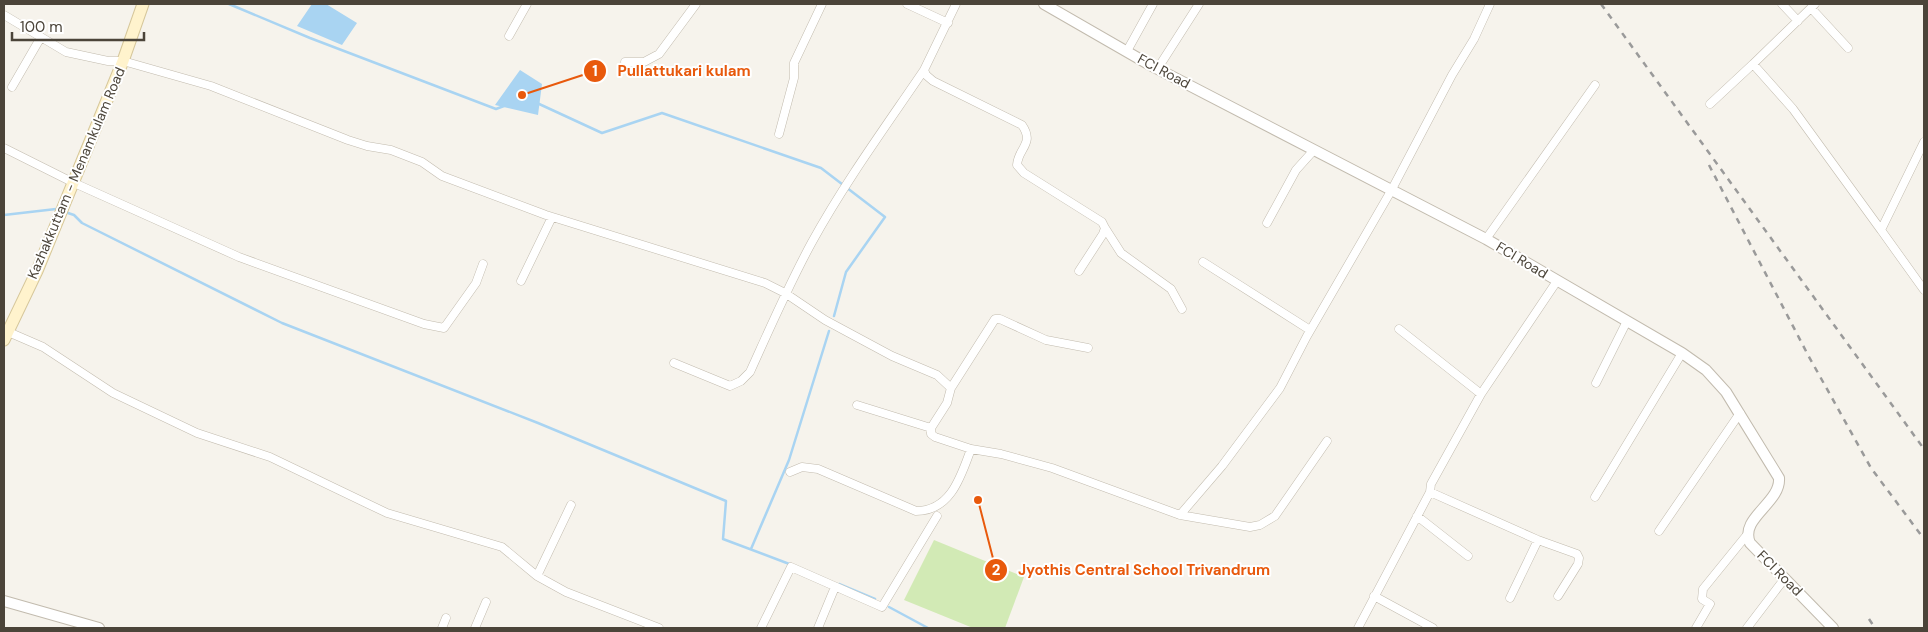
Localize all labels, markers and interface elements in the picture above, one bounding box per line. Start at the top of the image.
scale bar [12,10,145,42]
text: 100 m [20,17,63,37]
street label: FCI Road [1135,50,1193,92]
callout: Pullattukari kulam [582,56,760,86]
text: 1 [592,61,598,81]
text: Pullattukari kulam [617,61,751,81]
street label: Kazhakkuttam - Menamkulam Road [23,64,129,282]
street label: FCI Road [1493,238,1551,282]
street label: FCI Road [1753,546,1807,600]
callout: Jyothis Central School Trivandrum [983,555,1281,585]
text: 2 [992,560,1001,580]
text: Jyothis Central School Trivandrum [1018,560,1270,580]

